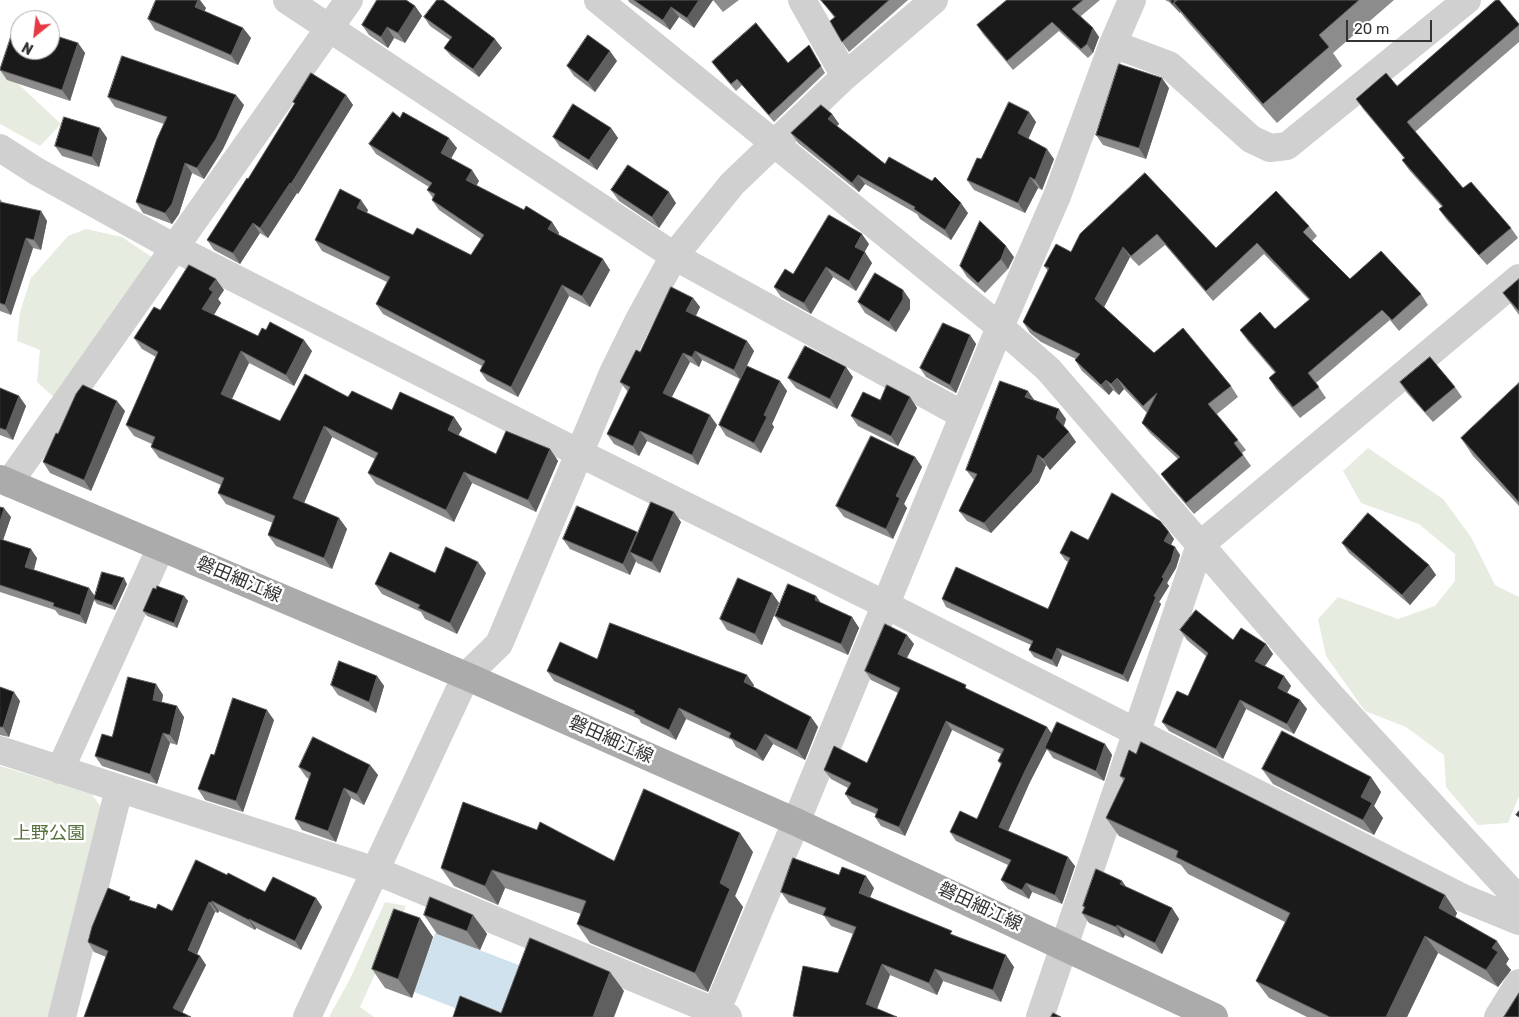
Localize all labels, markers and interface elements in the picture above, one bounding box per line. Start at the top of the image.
north arrow [10,10,60,60]
scale bar [1349,10,1435,42]
text: 20 m [1354,20,1389,38]
text: N [19,38,37,58]
street label: 磐田細江線 [193,552,285,608]
street label: 磐田細江線 [565,712,657,768]
park label: 上野公園 [13,823,85,845]
street label: 磐田細江線 [935,878,1025,936]

